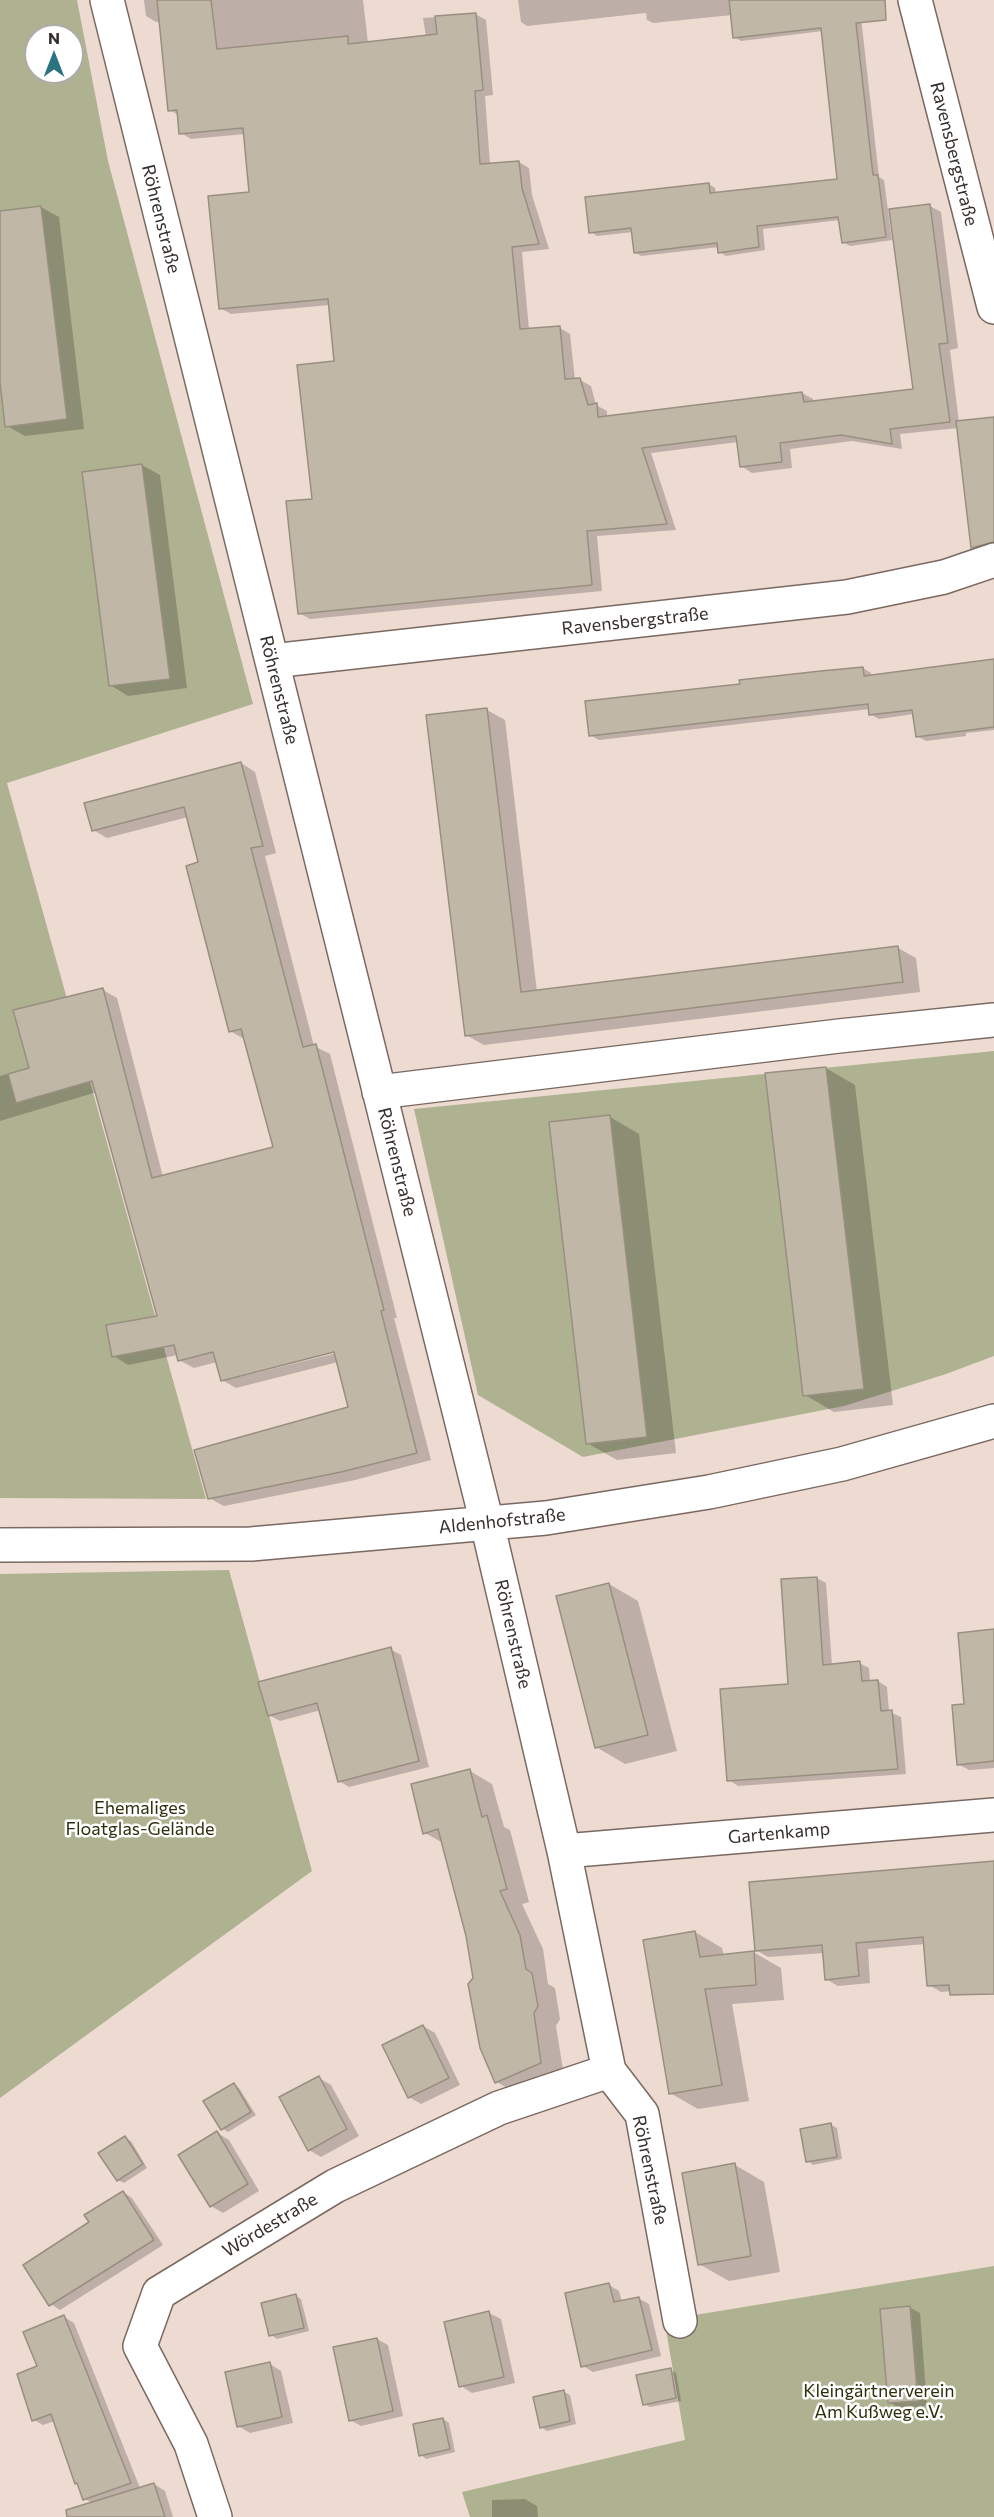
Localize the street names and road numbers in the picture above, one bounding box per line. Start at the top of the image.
street label: Ravensbergstraße [926,80,982,228]
street label: Röhrenstraße [137,162,185,276]
street label: Ravensbergstraße [560,603,710,639]
street label: Röhrenstraße [255,633,303,747]
street label: Röhrenstraße [373,1105,421,1219]
street label: Aldenhofstraße [438,1504,566,1538]
street label: Röhrenstraße [490,1577,536,1691]
street label: Gartenkamp [727,1818,831,1848]
street label: Röhrenstraße [628,2113,672,2227]
street label: Wördestraße [219,2188,321,2262]

